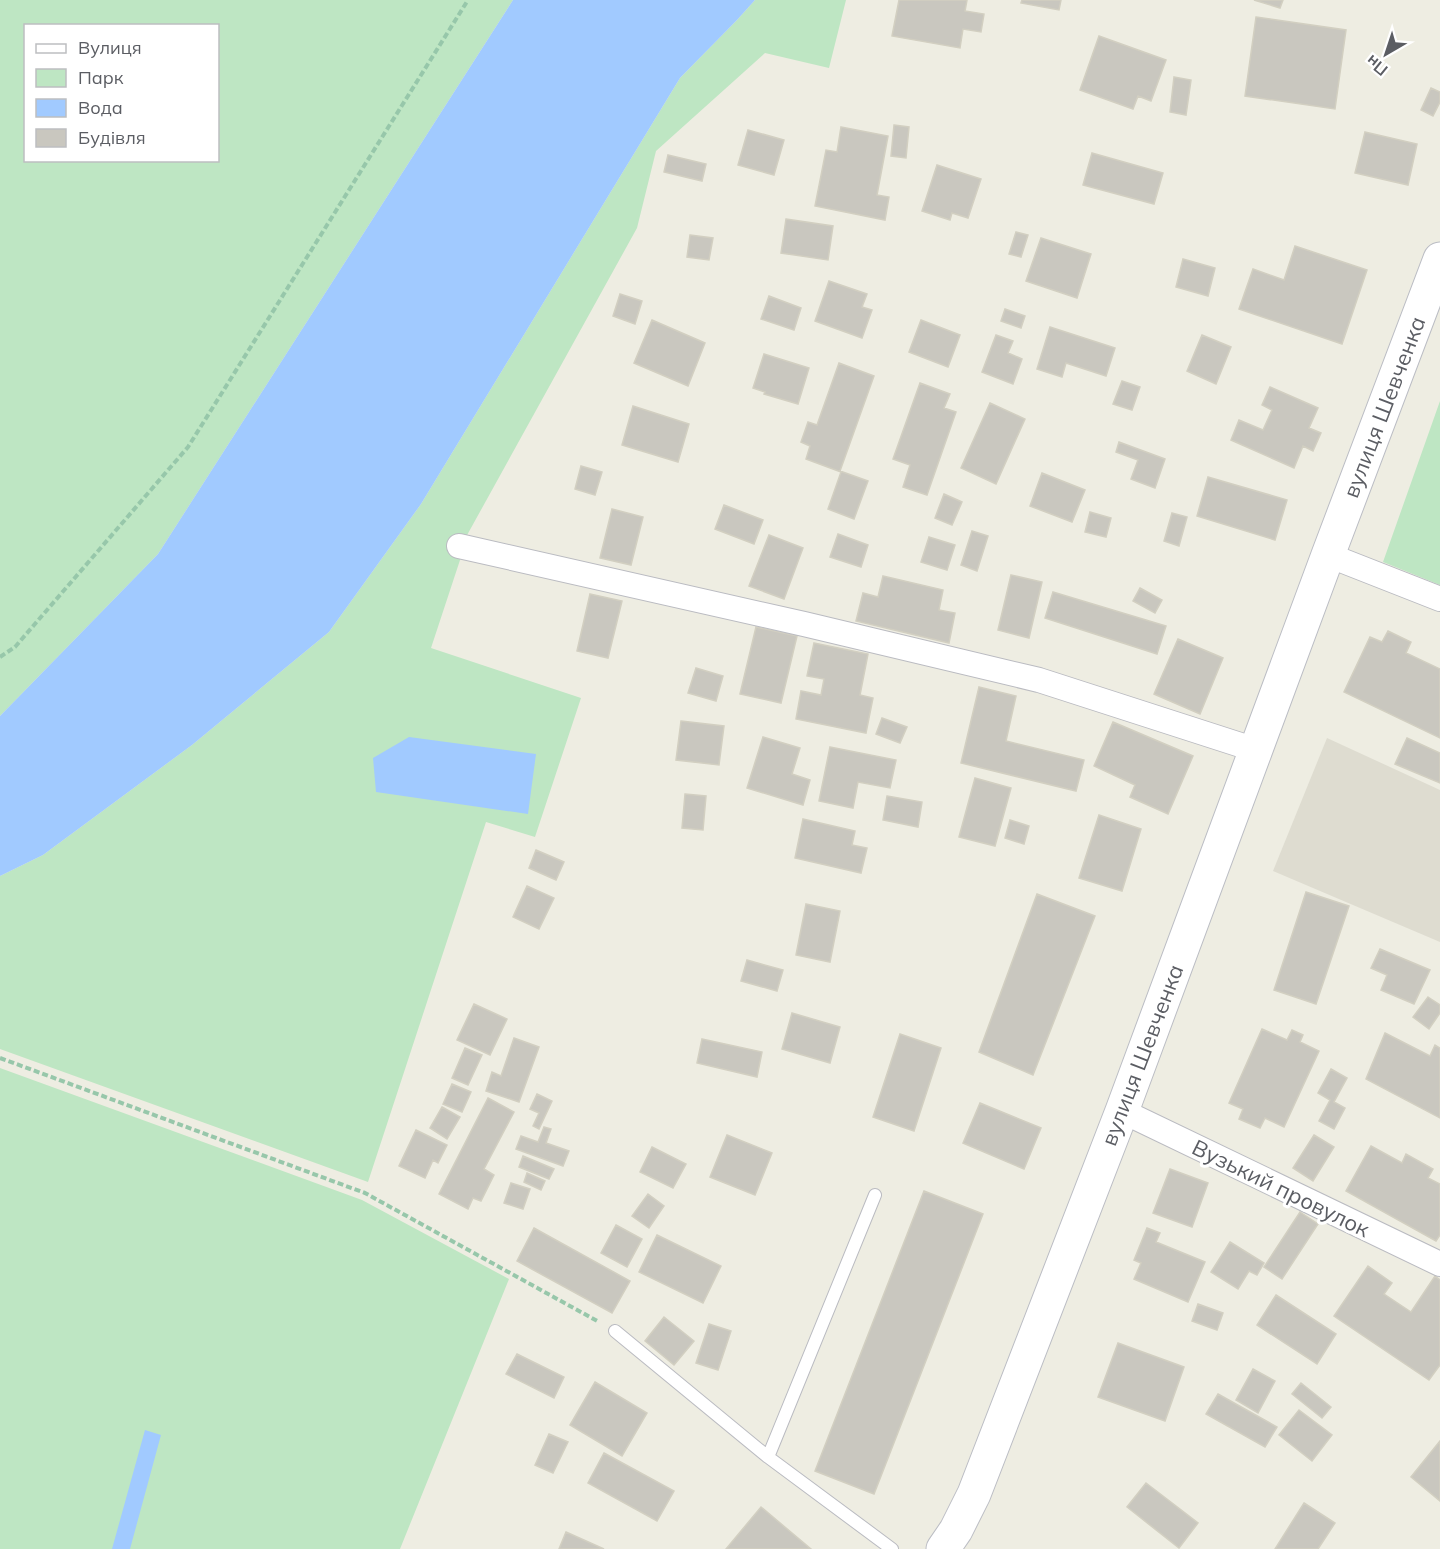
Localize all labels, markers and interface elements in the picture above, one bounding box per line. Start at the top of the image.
legend [24,24,219,162]
north arrow [1356,24,1416,84]
text: Вулиця [78,36,142,59]
text: Пн [1362,51,1391,80]
text: Парк [78,66,124,89]
text: Вода [78,96,123,119]
text: Будівля [78,126,146,149]
street label: вулиця Шевченка [1337,312,1431,502]
street label: вулиця Шевченка [1095,960,1189,1150]
street label: Вузький провулок [1188,1133,1375,1243]

